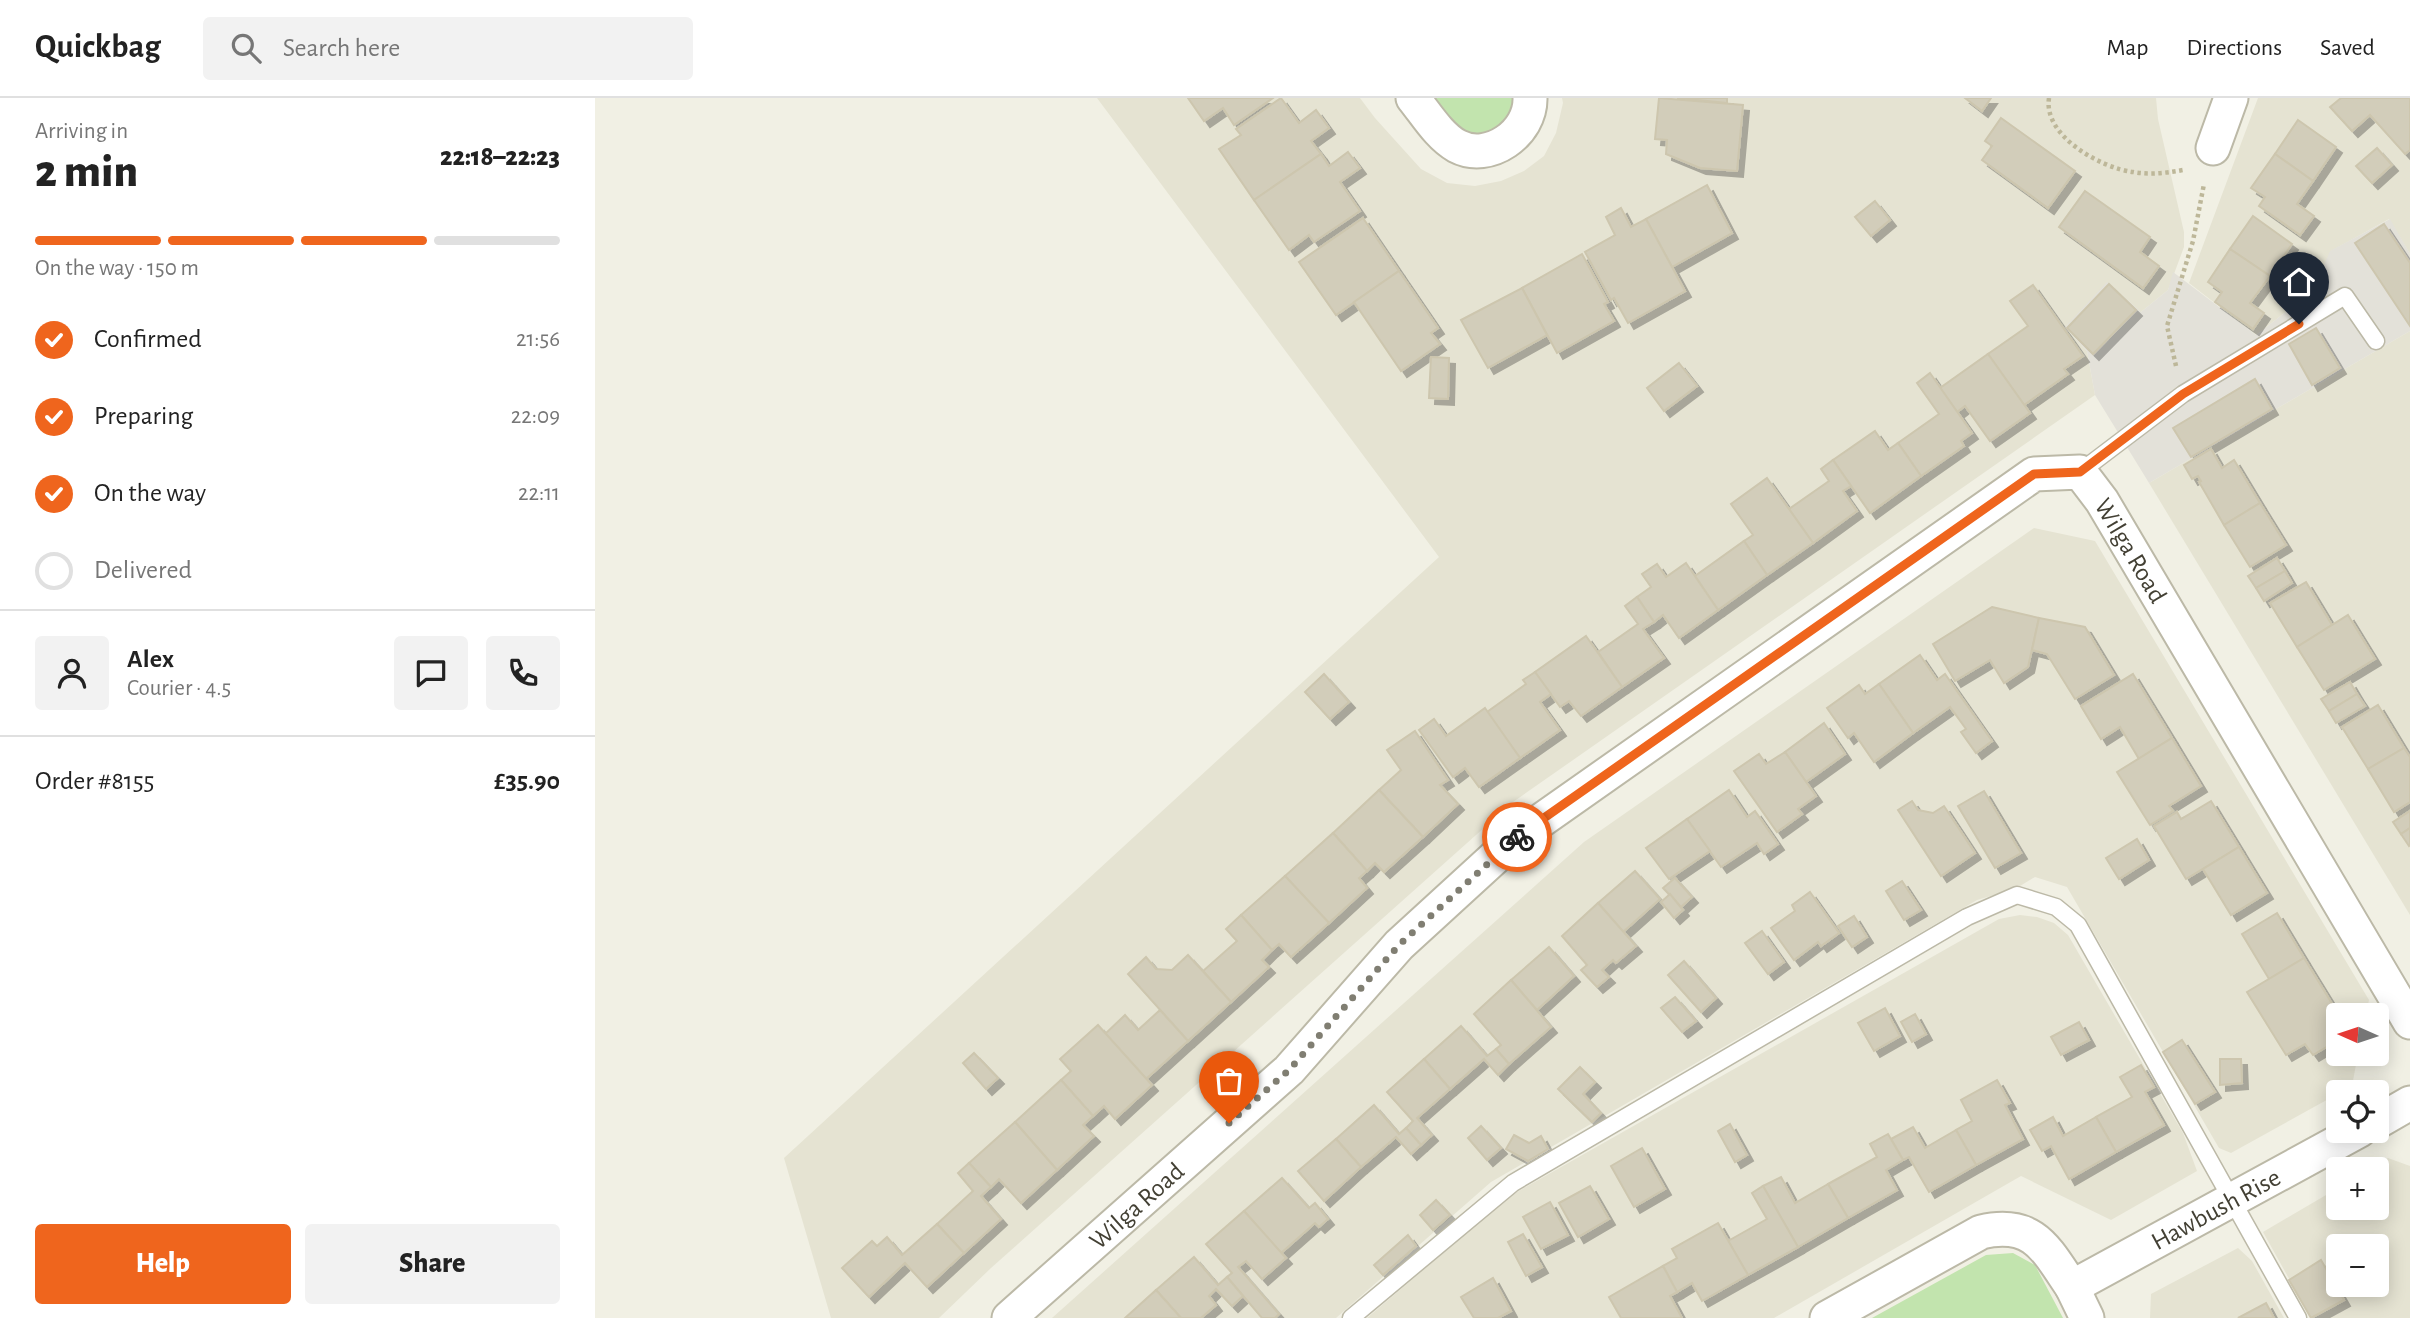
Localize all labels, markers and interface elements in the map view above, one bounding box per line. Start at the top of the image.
search box [203,17,693,80]
icon: search [227,29,265,67]
text: Quickbag [35,31,161,64]
text: Search here [283,35,400,61]
text: Map [2106,36,2148,60]
text: Directions [2186,36,2282,60]
text: Saved [2320,36,2375,60]
text: Arriving in [35,120,128,143]
text: 22:18–22:23 [440,144,560,170]
text: 2 min [35,149,138,195]
pin [2269,252,2329,324]
text: On the way · 150 m [35,257,199,280]
icon: home [2280,263,2318,301]
icon: check [35,321,73,359]
text: Confirmed [94,326,202,352]
text: 21:56 [516,328,560,351]
icon: check [35,398,73,436]
text: Preparing [94,403,193,429]
text: 22:09 [511,405,560,428]
icon: check [35,475,73,513]
text: On the way [94,480,206,506]
text: 22:11 [518,482,560,505]
street label: Wilga Road [2090,494,2171,608]
text: Delivered [94,557,192,583]
button: person [35,636,109,710]
button: chat [394,636,468,710]
button: phone [486,636,560,710]
text: Alex [127,646,174,672]
text: Courier · 4.5 [127,677,231,700]
text: Order #8155 [35,768,154,794]
text: £35.90 [494,768,560,794]
courier [1482,802,1552,872]
icon: bike [1498,818,1536,856]
north arrow [2326,1003,2389,1066]
map controls [2326,1003,2389,1297]
pin [1199,1051,1259,1123]
icon: bag [1210,1062,1248,1100]
button: locate [2326,1080,2389,1143]
button: + [2326,1157,2389,1220]
street label: Wilga Road [1085,1158,1189,1254]
street label: Hawbush Rise [2147,1164,2285,1255]
button: Help [35,1224,291,1304]
button: Share [305,1224,560,1304]
button: − [2326,1234,2389,1297]

